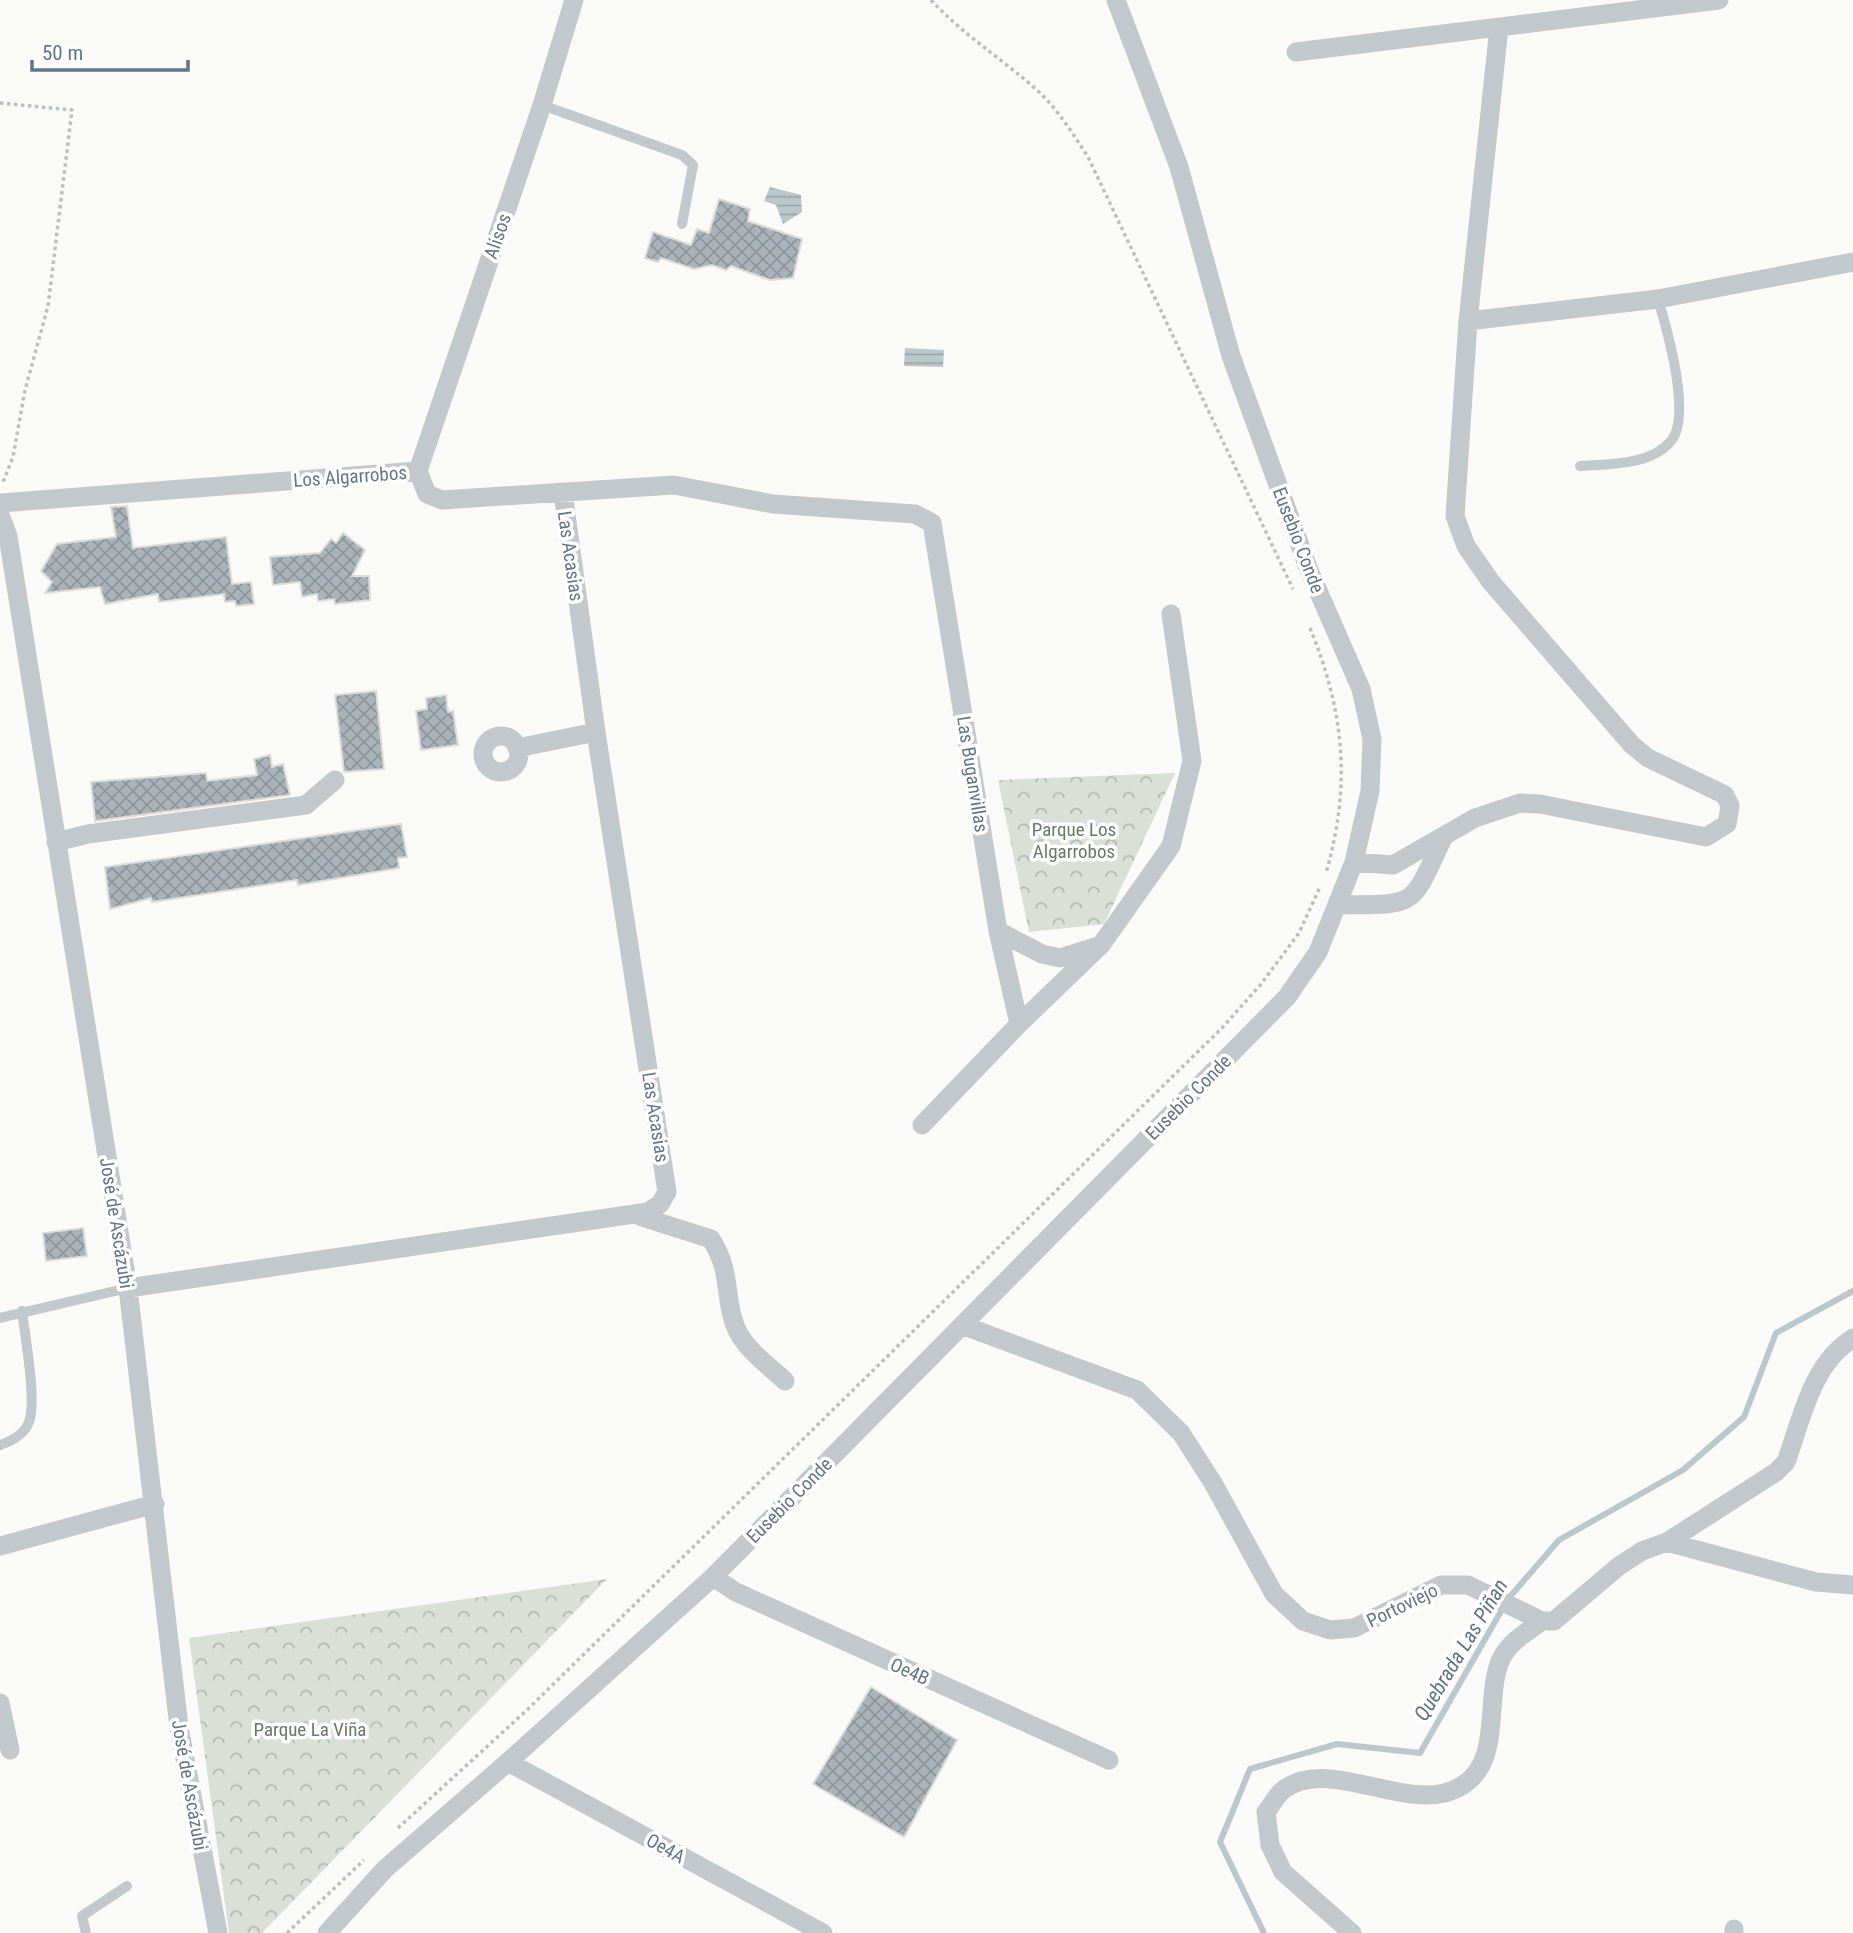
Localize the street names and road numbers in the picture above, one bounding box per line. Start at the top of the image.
street label: Alisos [479,210,516,262]
street label: Los Algarrobos [292,461,408,492]
street label: Eusebio Conde [1268,484,1329,596]
street label: Las Acasias [553,510,588,603]
street label: Las Buganvillas [952,714,993,834]
street label: Eusebio Conde [1141,1050,1236,1145]
street label: Las Acasias [637,1070,674,1164]
street label: José de Ascázubi [95,1156,138,1290]
street label: Eusebio Conde [742,1453,837,1548]
street label: Portoviejo [1363,1578,1442,1632]
street label: Oe4B [887,1653,933,1690]
street label: José de Ascázubi [167,1718,212,1852]
street label: Oe4A [642,1829,689,1868]

